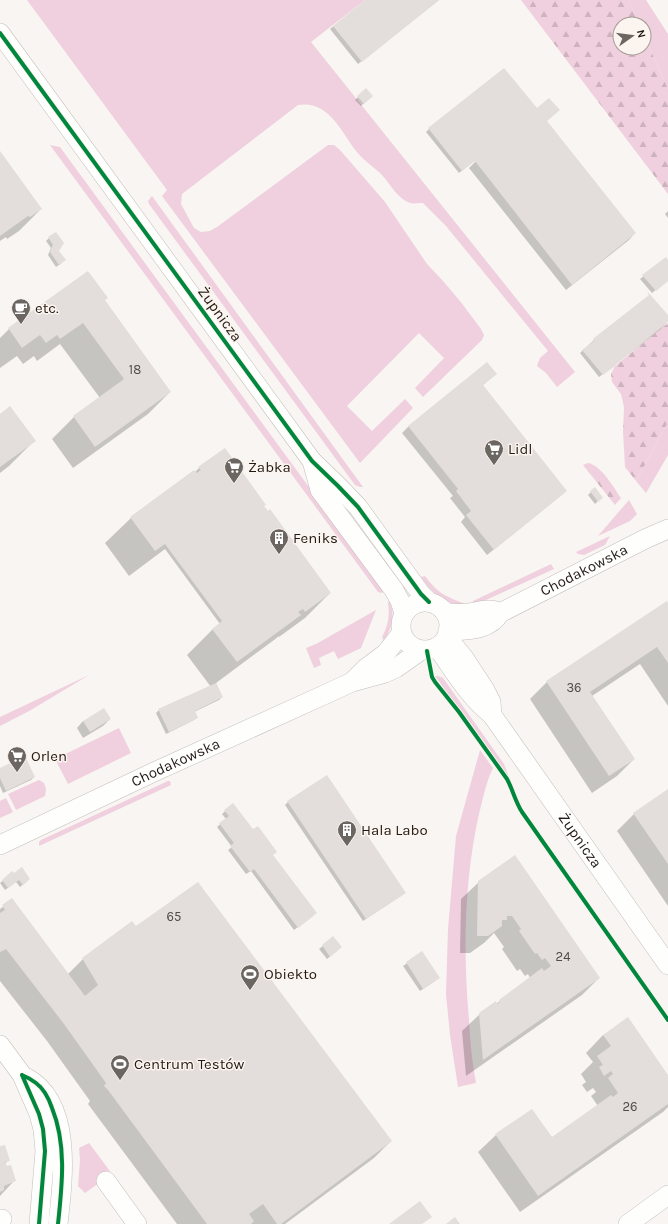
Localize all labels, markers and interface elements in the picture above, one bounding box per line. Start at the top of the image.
north arrow [612,16,652,56]
text: N [634,28,648,39]
street label: Żupnicza [194,283,246,345]
cafe icon: etc. [10,297,32,325]
place label: etc. [35,299,59,317]
house number: 18 [129,362,141,377]
supermarket icon: Lidl [483,438,505,466]
place label: Lidl [508,440,533,458]
supermarket icon: Żabka [223,456,245,484]
place label: Żabka [248,458,291,476]
building icon: Feniks [268,527,290,555]
place label: Feniks [293,529,338,547]
street label: Chodakowska [537,540,631,600]
house number: 36 [566,680,582,695]
street label: Chodakowska [128,734,223,791]
supermarket icon: Orlen [6,745,28,773]
place label: Orlen [31,747,67,765]
street label: Żupnicza [555,809,606,871]
building icon: Hala Labo [336,819,358,847]
place label: Hala Labo [361,821,428,839]
house number: 65 [167,909,181,924]
house number: 24 [556,949,570,964]
sports icon: Obiekto [239,963,261,991]
place label: Obiekto [264,965,317,983]
sports icon: Centrum Testów [109,1053,131,1081]
place label: Centrum Testów [134,1055,244,1073]
house number: 26 [623,1099,637,1114]

